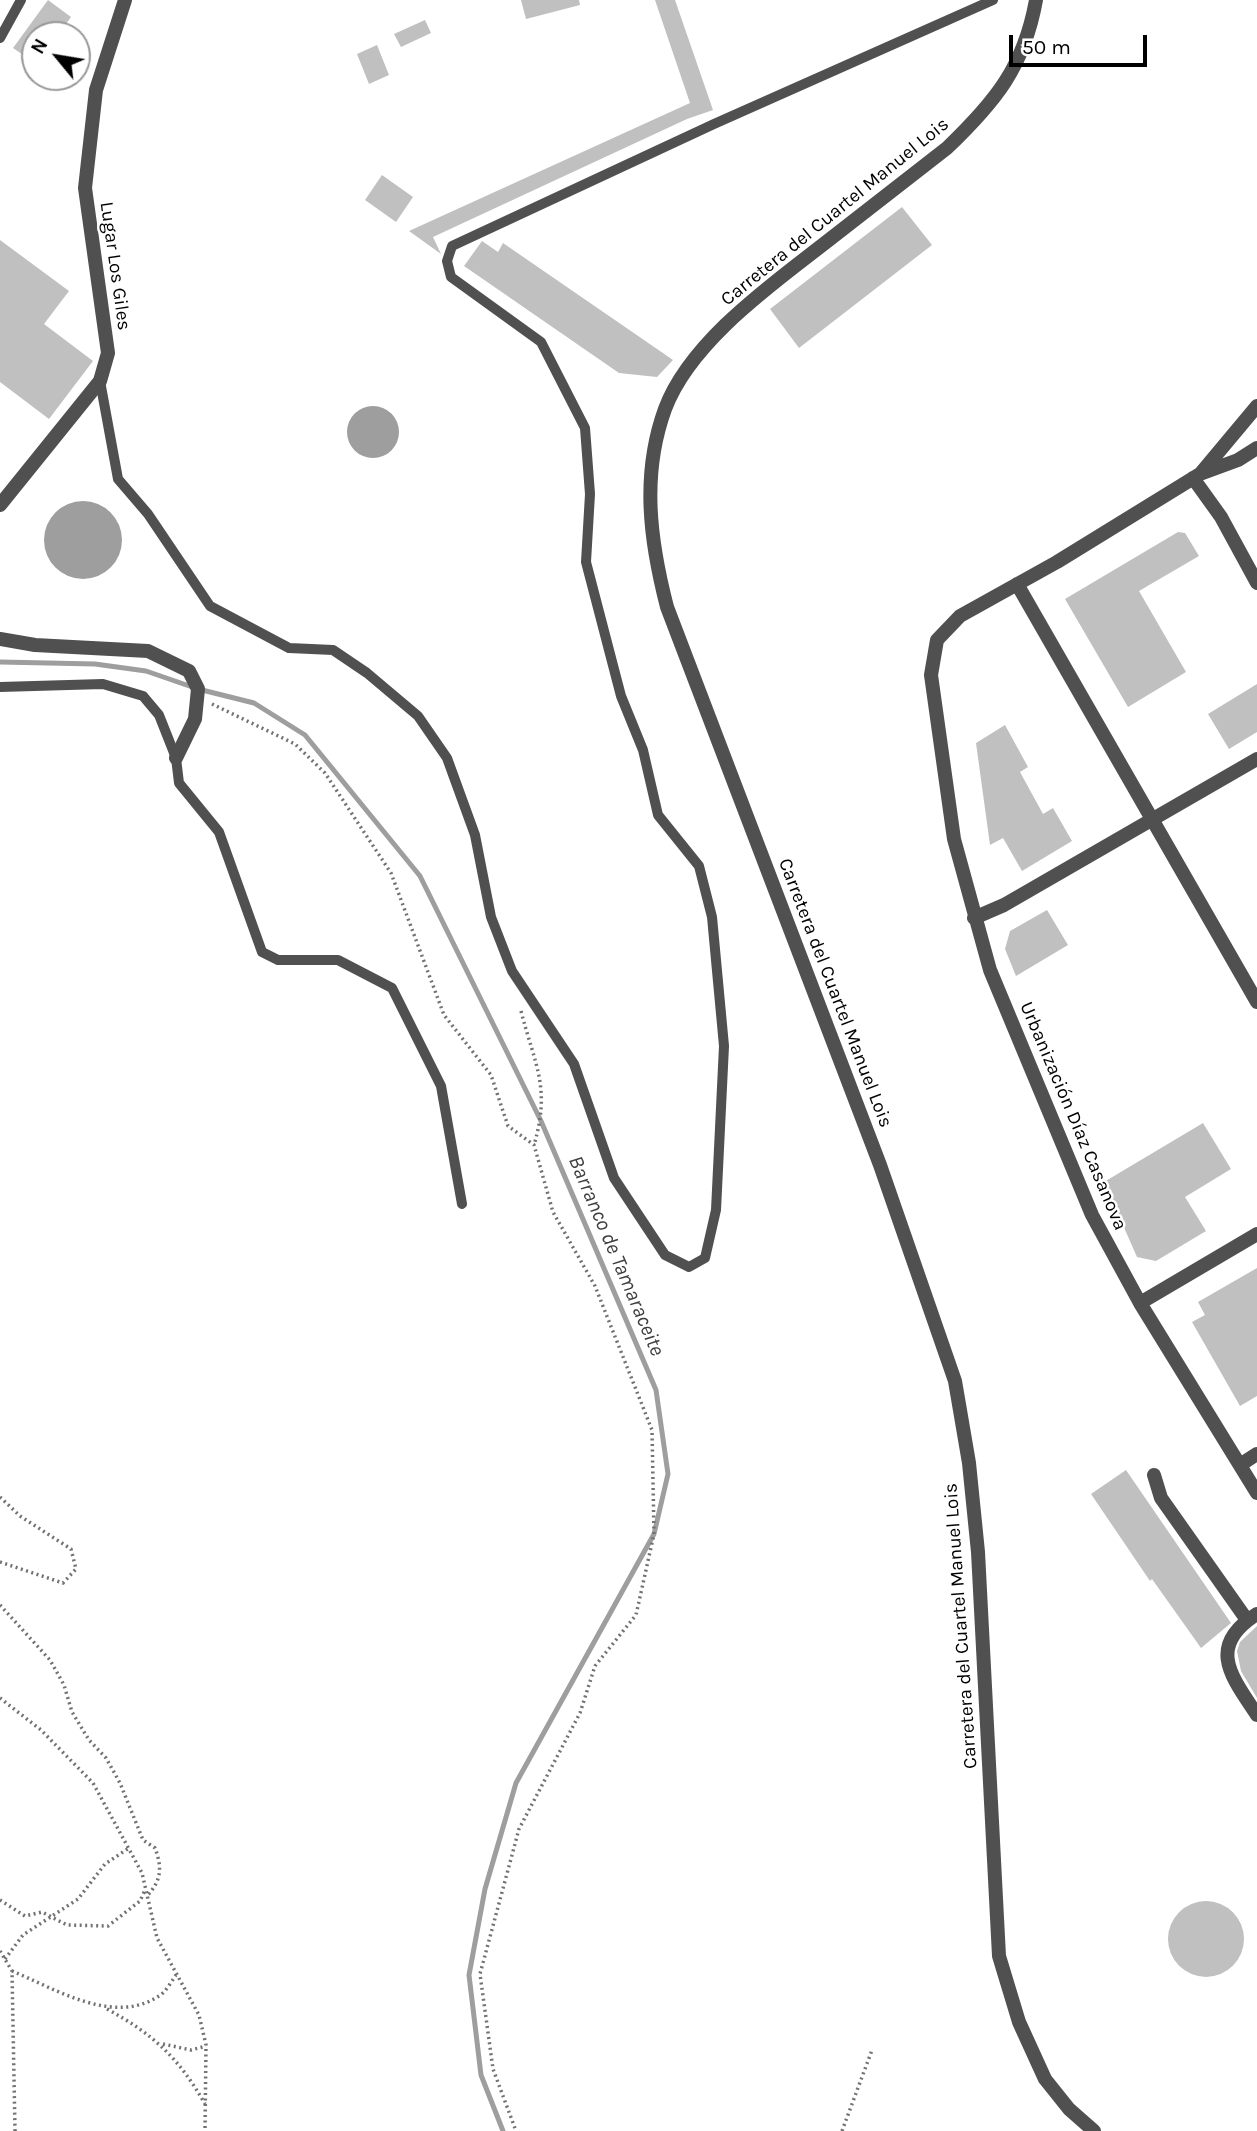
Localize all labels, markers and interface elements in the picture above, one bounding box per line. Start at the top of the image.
north arrow [21,21,91,91]
scale bar [1012,21,1150,65]
text: N [27,35,52,58]
text: 50 m [1022,35,1071,59]
street label: Carretera del Cuartel Manuel Lois [717,113,953,311]
street label: Lugar Los Giles [95,200,135,332]
street label: Carretera del Cuartel Manuel Lois [773,855,897,1131]
street label: Urbanización Díaz Casanova [1014,998,1132,1234]
water label: Barranco de Tamaraceite [562,1152,670,1360]
street label: Carretera del Cuartel Manuel Lois [940,1482,982,1770]

